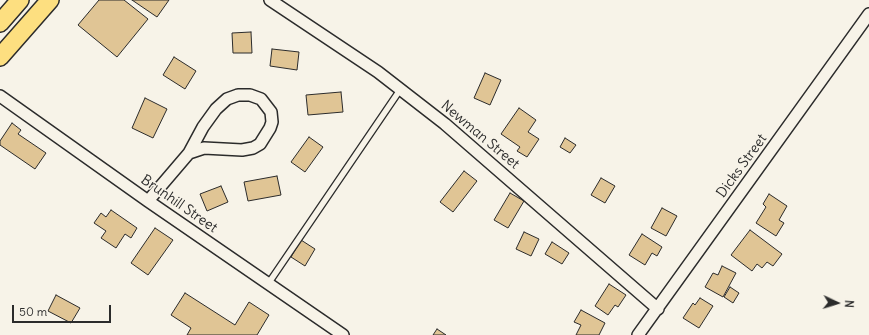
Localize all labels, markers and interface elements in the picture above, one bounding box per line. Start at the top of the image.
street label: Newman Street [437,97,523,173]
street label: Dicks Street [713,131,771,201]
street label: Brunhill Street [138,171,220,237]
north arrow [817,283,857,323]
scale bar [14,297,113,323]
text: N [842,300,856,308]
text: 50 m [19,304,47,319]

